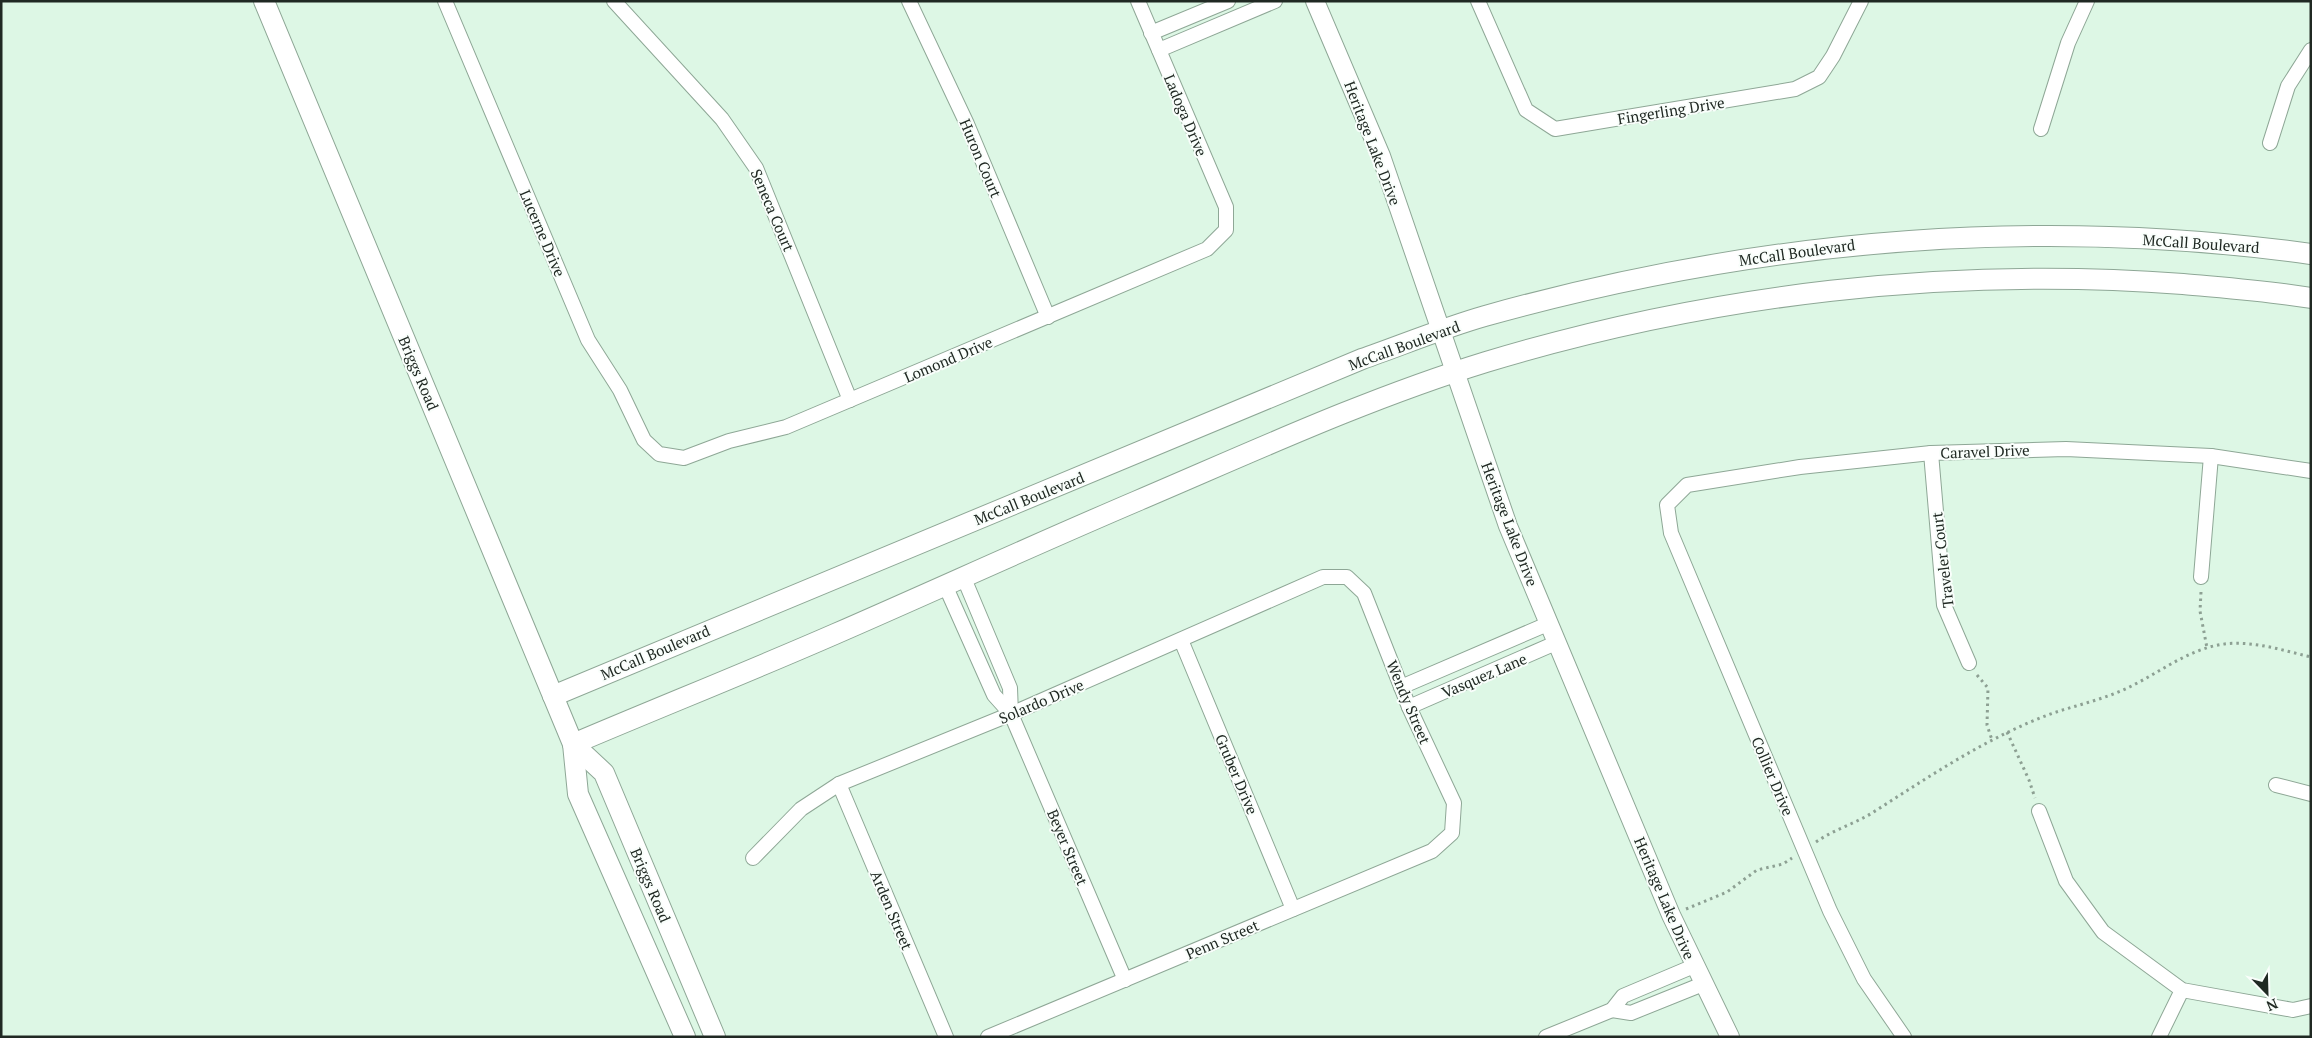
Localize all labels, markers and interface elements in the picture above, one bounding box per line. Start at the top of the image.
street label: Ladoga Drive [1160,71,1212,159]
street label: Heritage Lake Drive [1340,78,1406,208]
street label: Fingerling Drive [1616,92,1726,128]
street label: Huron Court [955,116,1007,201]
street label: Seneca Court [747,166,800,255]
street label: Lucerne Drive [516,186,570,280]
street label: McCall Boulevard [2142,229,2260,257]
street label: McCall Boulevard [1738,234,1856,270]
street label: McCall Boulevard [1346,316,1462,374]
street label: Lomond Drive [901,331,995,387]
street label: Briggs Road [394,333,444,413]
street label: Caravel Drive [1940,439,2030,463]
street label: Heritage Lake Drive [1477,459,1543,589]
street label: McCall Boulevard [971,467,1087,529]
street label: Traveler Court [1926,511,1958,609]
street label: McCall Boulevard [597,620,713,684]
street label: Vasquez Lane [1438,648,1530,702]
street label: Wendy Street [1382,657,1436,747]
street label: Solardo Drive [996,674,1086,728]
street label: Gruber Drive [1211,731,1263,817]
street label: Collier Drive [1747,733,1799,819]
street label: Beyer Street [1043,806,1093,888]
street label: Heritage Lake Drive [1630,834,1700,962]
street label: Briggs Road [626,845,676,925]
street label: Arden Street [866,867,918,953]
street label: Penn Street [1182,914,1262,963]
north arrow [2242,968,2292,1018]
text: N [2263,995,2281,1016]

